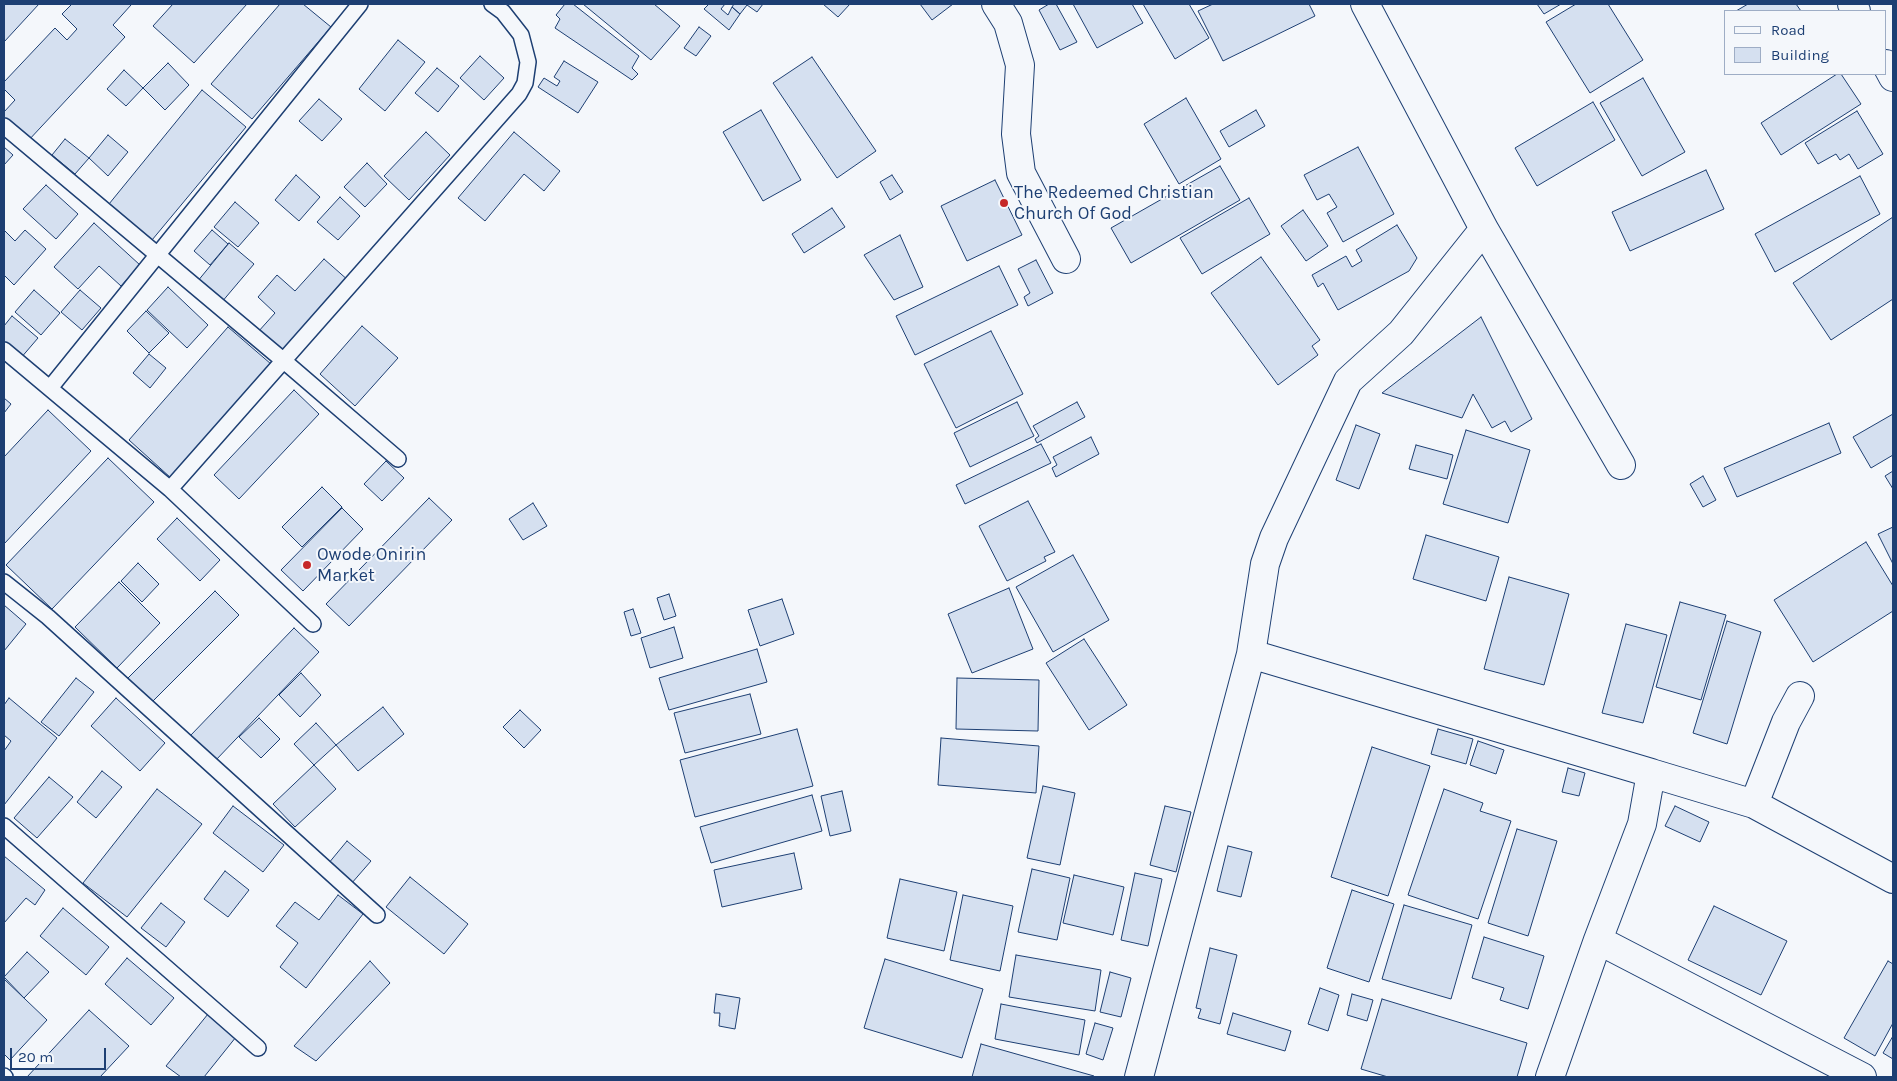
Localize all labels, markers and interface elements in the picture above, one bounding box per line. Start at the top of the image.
legend [1724,10,1887,75]
text: Road [1771,21,1806,39]
text: Building [1771,46,1829,64]
place label: The Redeemed Christian Church Of God [1014,182,1214,224]
marker: The Redeemed Christian Church Of God [998,197,1010,209]
place label: Owode Onirin Market [317,544,426,586]
marker: Owode Onirin Market [301,559,313,571]
scale bar [12,1038,109,1070]
text: 20 m [18,1048,53,1066]

